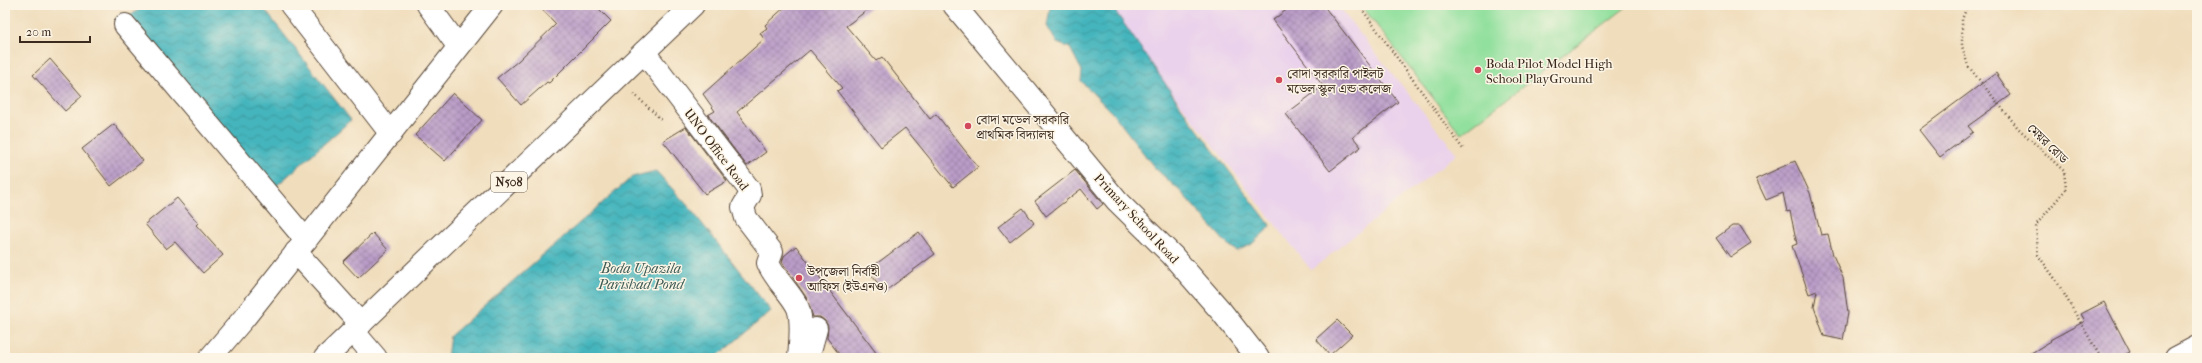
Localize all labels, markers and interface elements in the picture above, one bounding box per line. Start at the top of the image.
scale bar [20,18,90,44]
text: 20 m [26,25,51,39]
place label: Boda Pilot Model High School PlayGround [1486,56,1613,86]
marker: Boda Pilot Model High School PlayGround [1473,65,1483,75]
place label: বোদা সরকারি পাইলট মডেল স্কুল এন্ড কলেজ [1286,66,1392,97]
marker: বোদা সরকারি পাইলট মডেল স্কুল এন্ড কলেজ [1274,75,1284,85]
street label: UNO Office Road [681,105,753,194]
place label: বোদা মডেল সরকারি প্রাথমিক বিদ্যালয় [976,112,1070,142]
street label: মেয়র রোড [2024,120,2072,167]
marker: বোদা মডেল সরকারি প্রাথমিক বিদ্যালয় [963,121,973,131]
street label: Primary School Road [1091,170,1183,267]
road number: N508 [491,172,527,192]
water label: Boda Upazila Parishad Pond [597,260,686,293]
place label: উপজেলা নির্বাহী আফিস (ইউএনও) [806,263,888,294]
marker: উপজেলা নির্বাহী আফিস (ইউএনও) [794,273,804,283]

